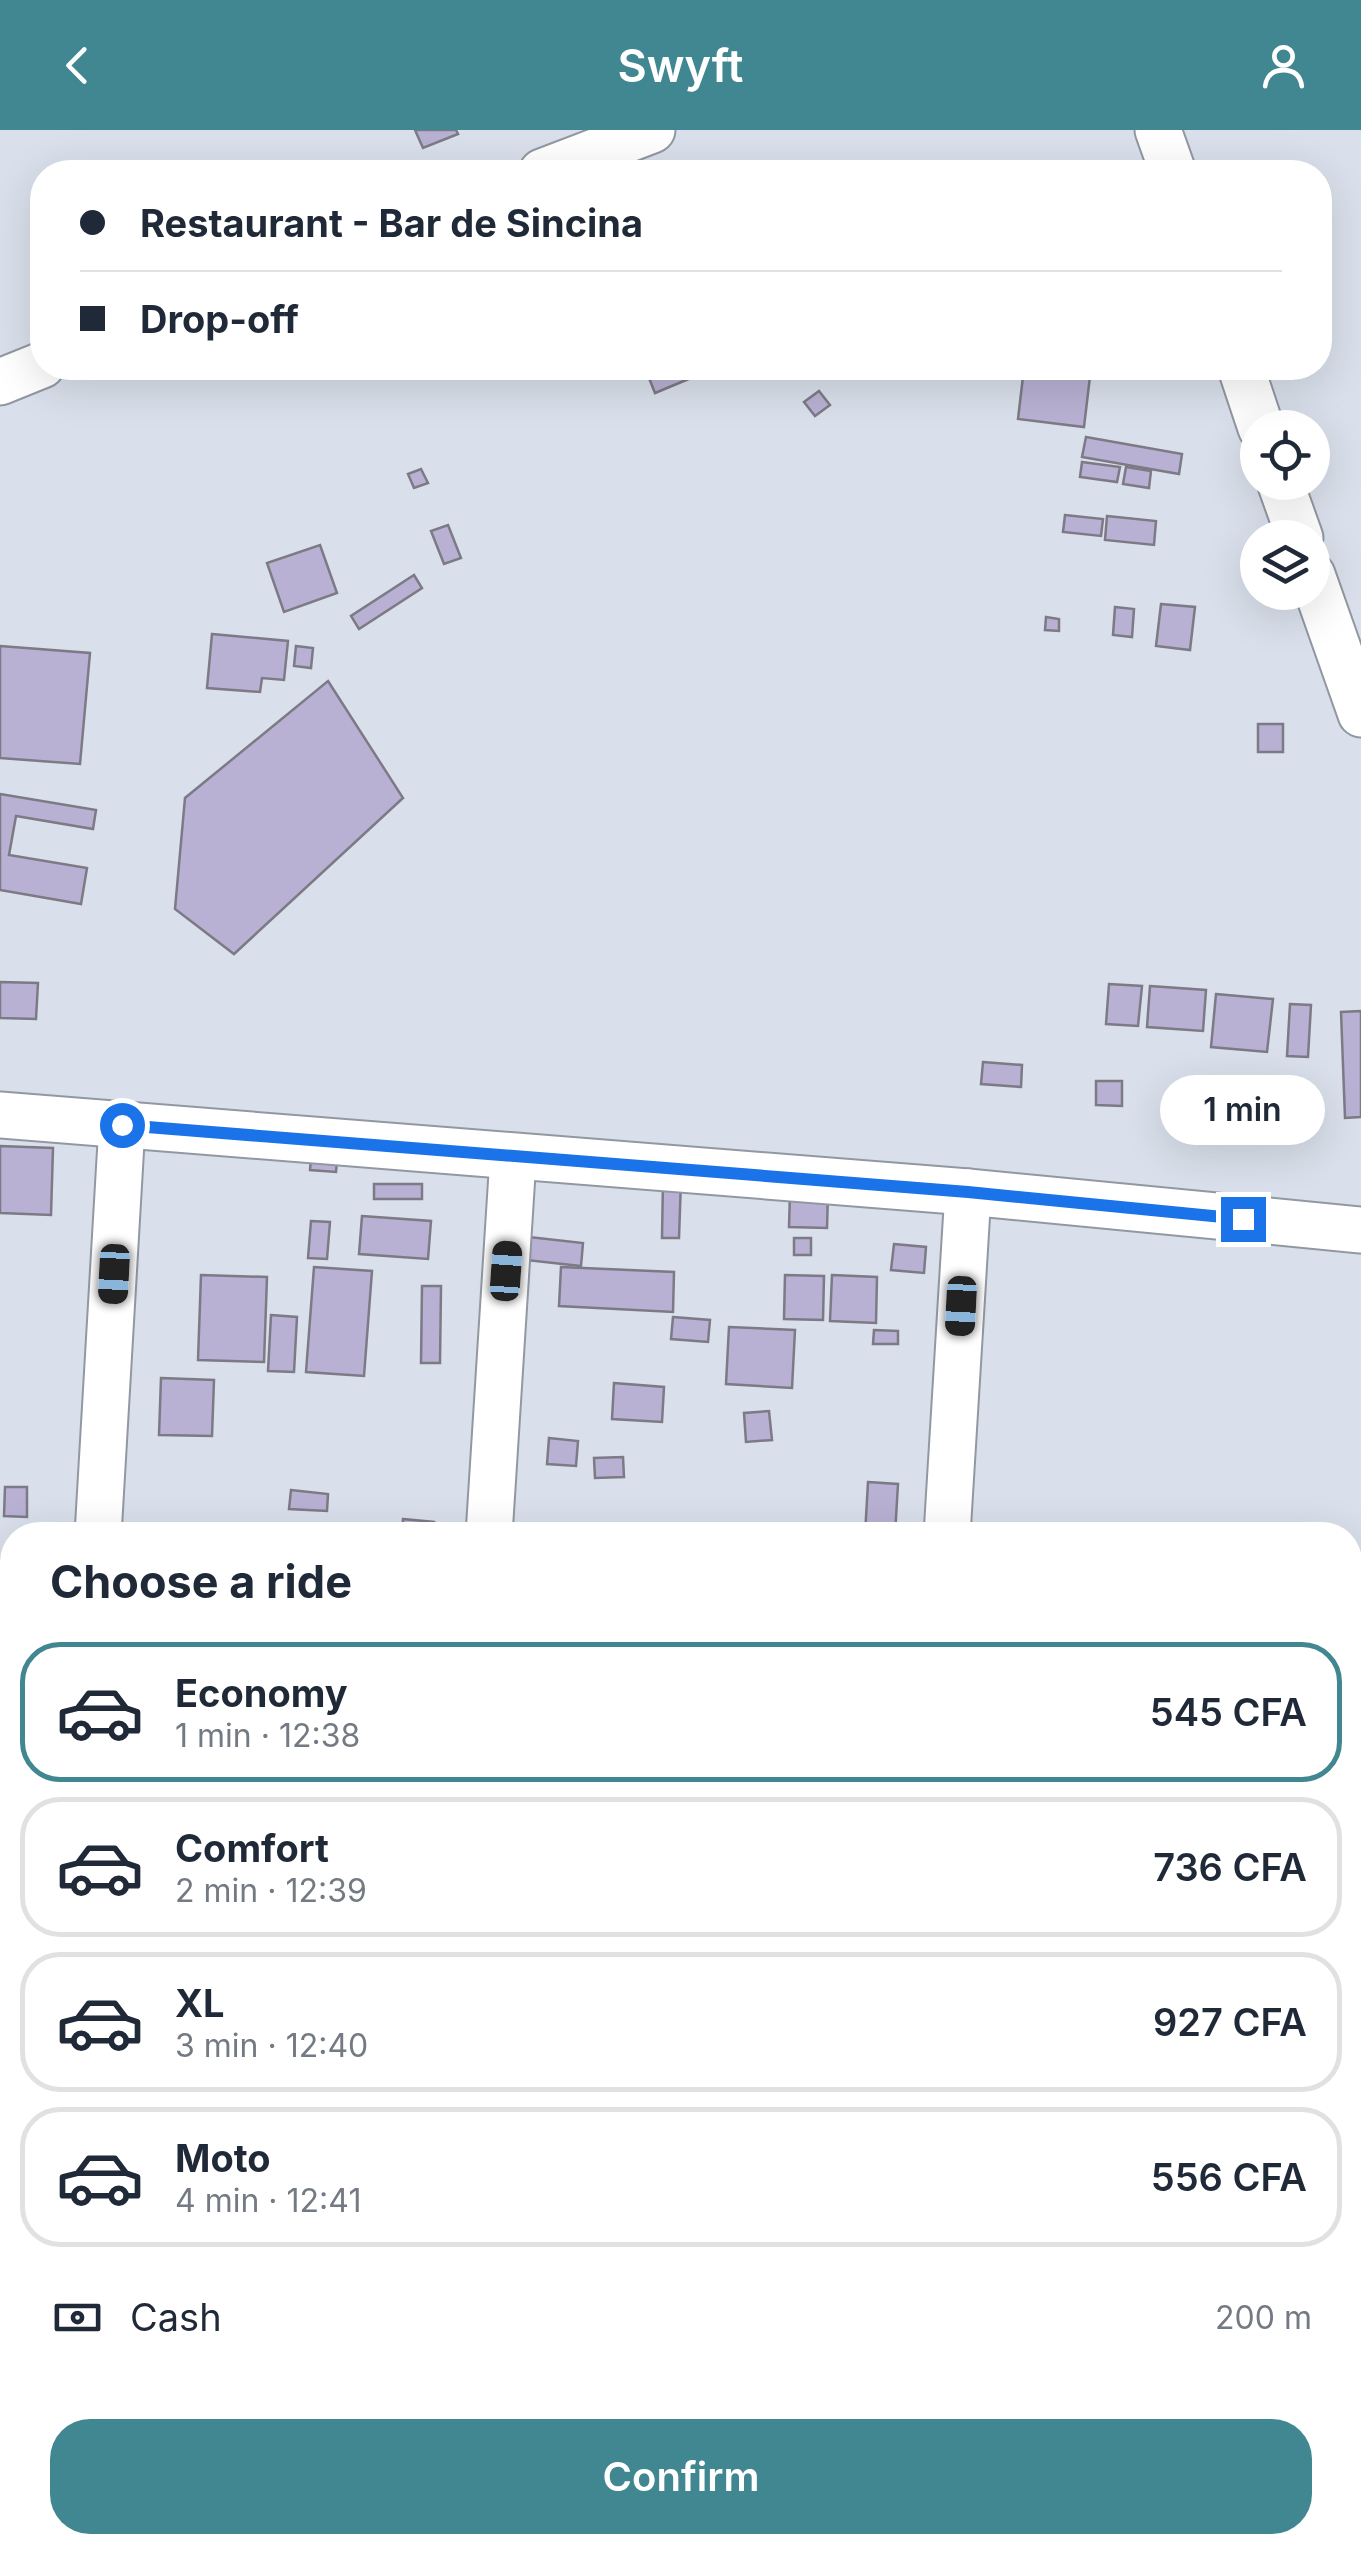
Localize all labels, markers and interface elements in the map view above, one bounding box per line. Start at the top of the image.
icon: back [50,38,105,93]
text: Swyft [618,38,743,93]
icon: person [1256,38,1311,93]
text: Restaurant - Bar de Sincina [140,200,643,246]
text: Drop-off [140,296,299,342]
map controls [1240,410,1330,610]
button: locate [1240,410,1330,500]
button: layers [1240,520,1330,610]
callout: 1 min [1160,1074,1326,1144]
text: 1 min [1203,1090,1282,1129]
route start [100,1103,145,1148]
route end [1221,1197,1266,1242]
car [489,1240,523,1302]
car [97,1243,131,1305]
car [944,1275,978,1337]
text: Choose a ride [50,1554,352,1609]
icon: car [55,1667,145,1757]
text: Economy [175,1670,348,1716]
text: 545 CFA [1150,1689,1307,1735]
text: 1 min · 12:38 [175,1716,360,1755]
icon: car [55,1822,145,1912]
text: Comfort [175,1825,329,1871]
text: 736 CFA [1153,1844,1307,1890]
text: 2 min · 12:39 [175,1871,367,1910]
icon: car [55,1977,145,2067]
text: XL [175,1980,225,2026]
text: 927 CFA [1153,1999,1307,2045]
text: 3 min · 12:40 [175,2026,368,2065]
icon: car [55,2132,145,2222]
text: Moto [175,2135,271,2181]
text: 556 CFA [1151,2154,1307,2200]
text: 4 min · 12:41 [175,2181,361,2220]
icon: cash [50,2290,105,2345]
text: Cash [130,2294,222,2340]
text: 200 m [1215,2298,1312,2337]
button: Confirm [50,2419,1312,2534]

